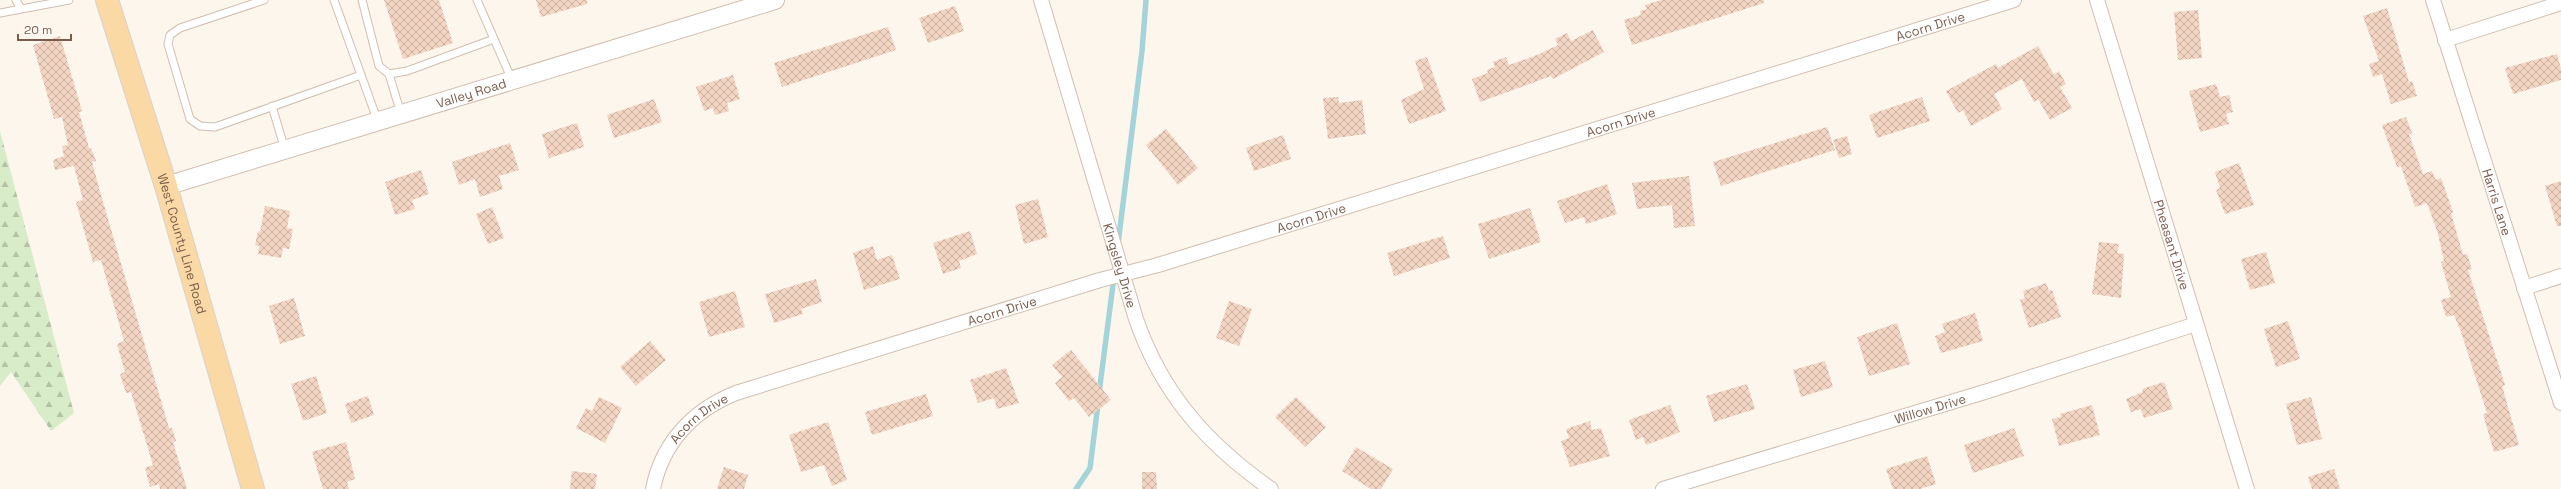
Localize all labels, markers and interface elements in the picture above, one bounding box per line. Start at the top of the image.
street label: Acorn Drive [1894,8,1967,45]
scale bar [18,16,71,42]
text: 20 m [24,22,52,38]
street label: Valley Road [434,75,508,112]
street label: Acorn Drive [1584,104,1658,141]
street label: Harris Lane [2478,167,2515,238]
street label: West County Line Road [153,171,210,316]
street label: Pheasant Drive [2150,198,2193,292]
street label: Acorn Drive [1275,199,1348,237]
street label: Kingsley Drive [1099,221,1140,310]
street label: Acorn Drive [965,292,1039,330]
street label: Acorn Drive [666,390,731,447]
street label: Willow Drive [1892,390,1968,428]

